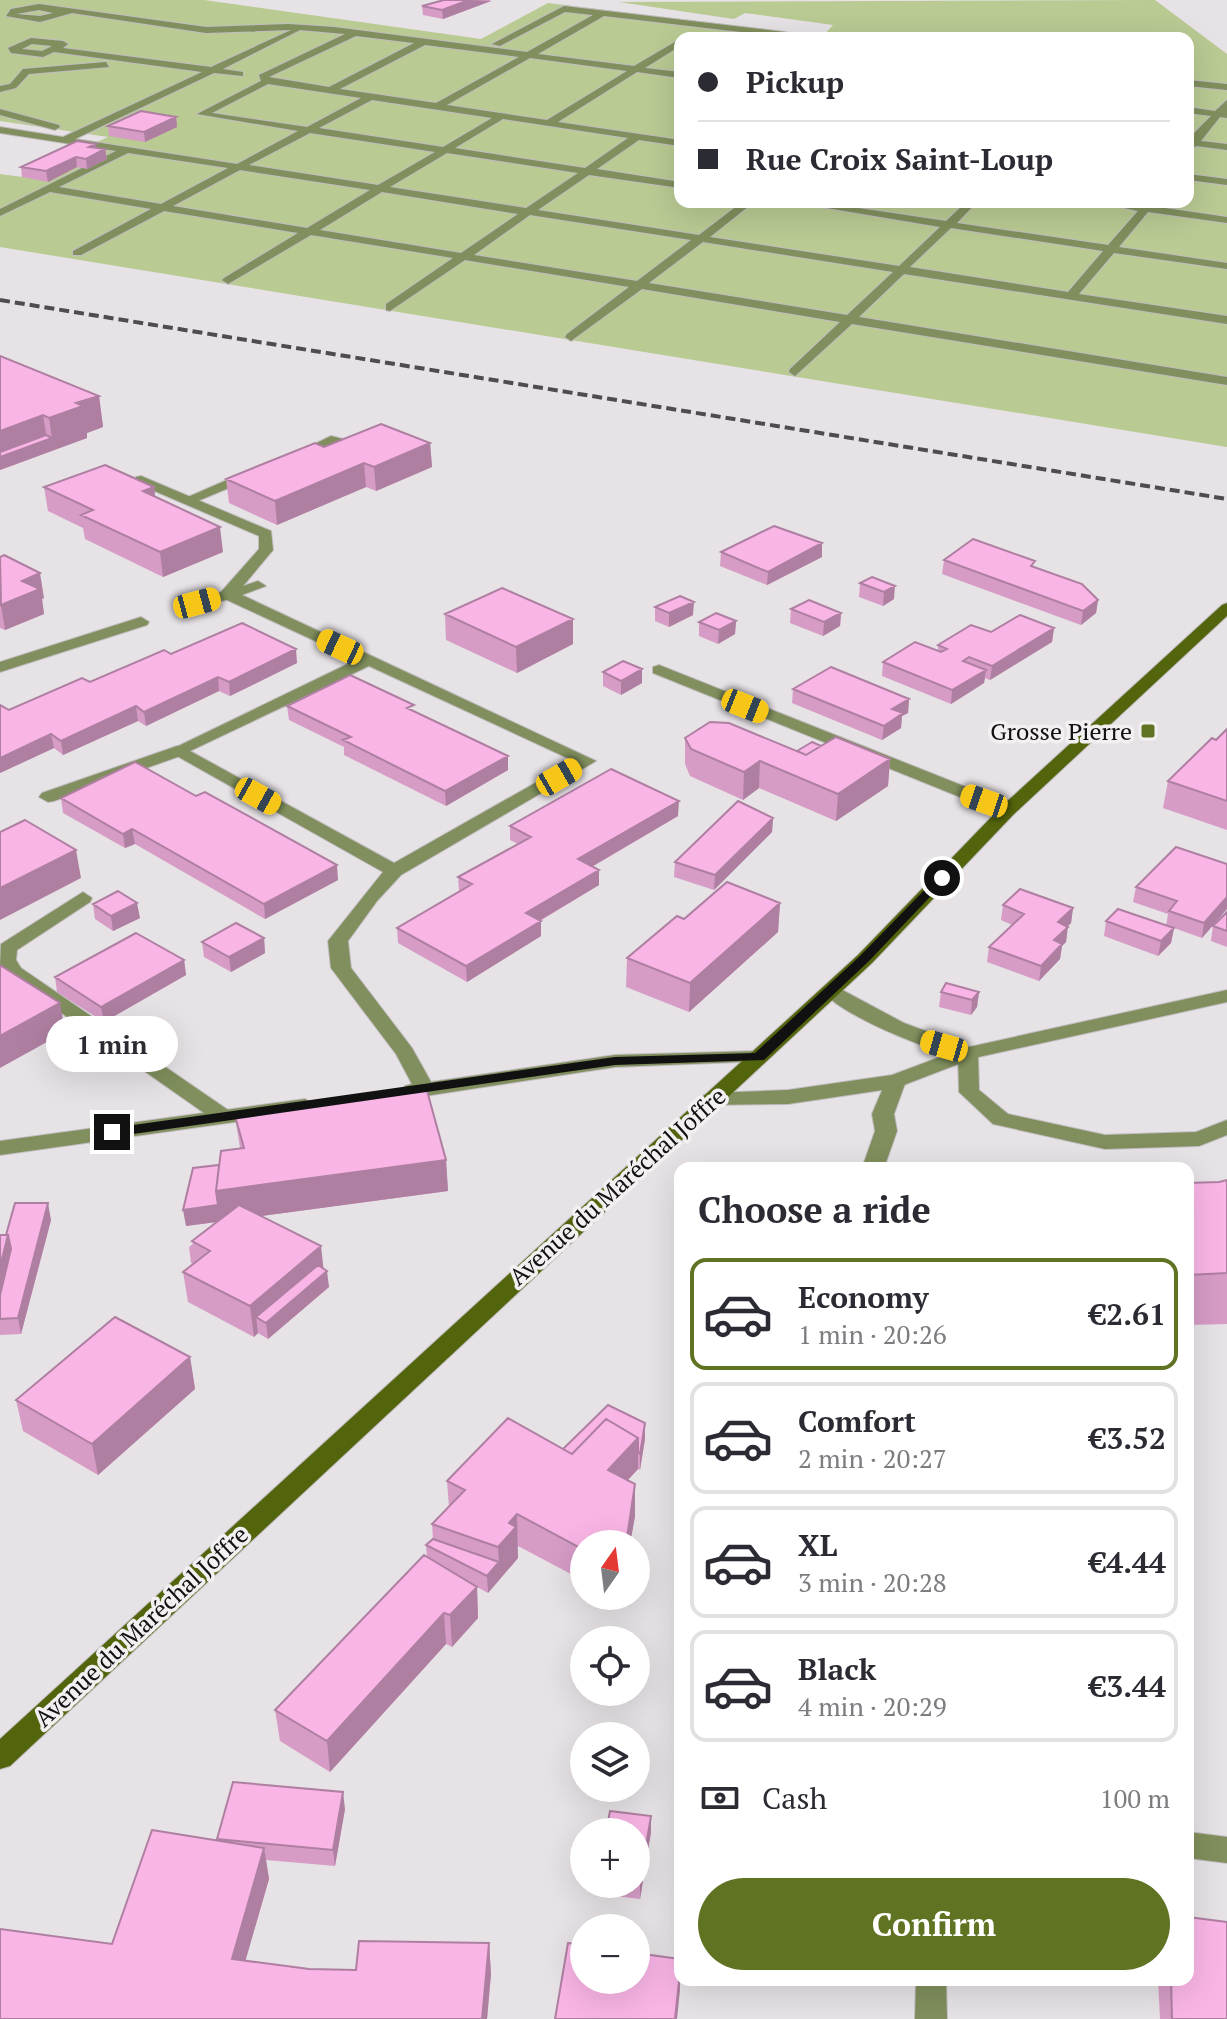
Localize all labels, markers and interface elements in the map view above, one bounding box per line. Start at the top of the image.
text: Pickup [746,62,844,102]
text: Rue Croix Saint-Loup [746,139,1053,179]
car [171,585,223,621]
car [313,626,367,668]
car [718,686,772,726]
place label: Grosse Pierre [990,715,1132,747]
marker: Grosse Pierre [1139,722,1157,740]
car [532,755,586,799]
car [231,774,285,818]
car [957,782,1011,820]
route start [924,860,960,896]
callout: 1 min [46,1016,178,1072]
text: 1 min [76,1027,148,1061]
car [918,1028,970,1064]
street label: Avenue du Maréchal Joffre [502,1080,732,1292]
route end [94,1114,130,1150]
text: Choose a ride [698,1186,931,1233]
text: Economy [798,1277,929,1317]
icon: car [702,1278,774,1350]
text: €2.61 [1089,1294,1166,1334]
text: 1 min · 20:26 [798,1317,947,1351]
text: Comfort [798,1401,916,1441]
icon: car [702,1402,774,1474]
text: €3.52 [1089,1418,1166,1458]
text: 2 min · 20:27 [798,1441,947,1475]
street label: Avenue du Maréchal Joffre [27,1518,255,1734]
text: XL [798,1525,837,1565]
icon: car [702,1526,774,1598]
north arrow [570,1530,650,1610]
map controls [570,1530,650,1994]
text: €4.44 [1089,1542,1166,1582]
text: 3 min · 20:28 [798,1565,947,1599]
button: locate [570,1626,650,1706]
text: Black [798,1649,876,1689]
icon: car [702,1650,774,1722]
text: €3.44 [1089,1666,1166,1706]
text: 4 min · 20:29 [798,1689,947,1723]
button: layers [570,1722,650,1802]
icon: cash [698,1776,742,1820]
text: Cash [762,1778,827,1818]
text: 100 m [1100,1781,1170,1815]
button: + [570,1818,650,1898]
button: Confirm [698,1878,1170,1970]
button: − [570,1914,650,1994]

